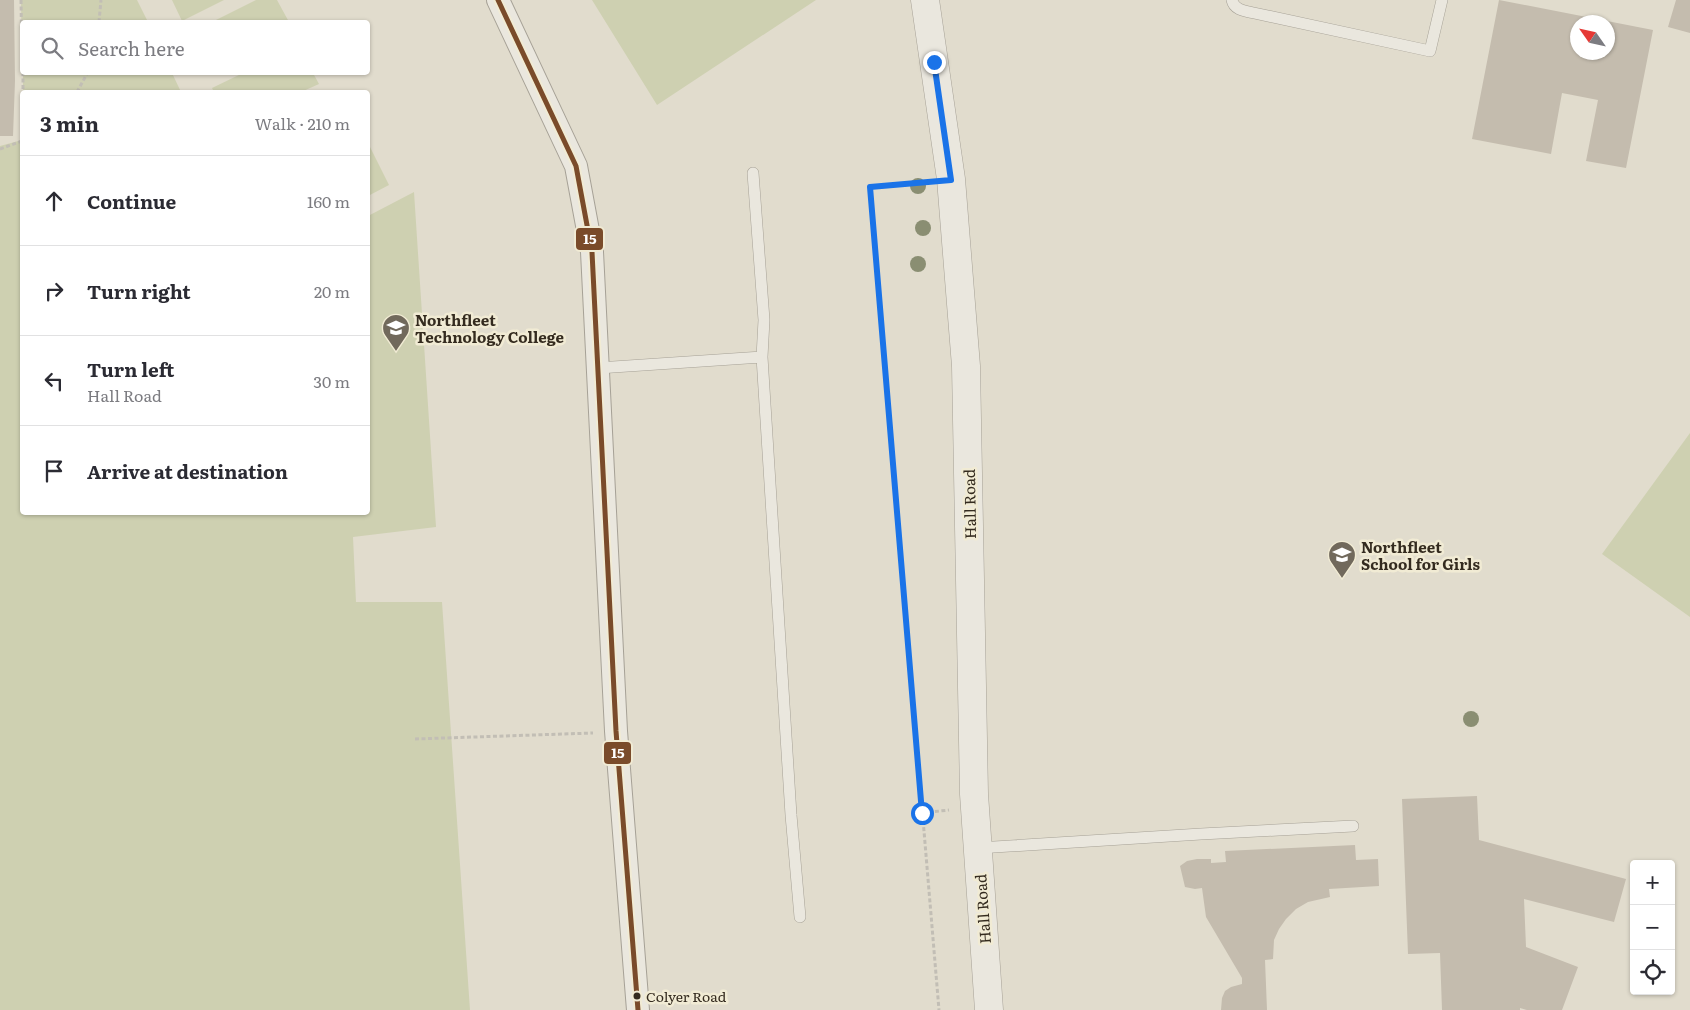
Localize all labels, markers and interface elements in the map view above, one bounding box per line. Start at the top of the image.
north arrow [1570,15,1615,60]
search box [20,20,370,75]
icon: search [38,34,66,62]
text: Search here [78,34,185,62]
route end [923,51,946,74]
text: 3 min [40,107,99,138]
text: Walk · 210 m [255,111,350,135]
icon: ahead [40,187,68,215]
text: Continue [87,187,176,215]
text: 160 m [307,189,350,213]
line badge: 15 [575,227,604,251]
text: 15 [583,228,597,248]
icon: right [40,277,68,305]
text: Turn right [87,277,191,305]
text: 20 m [314,279,350,303]
place label: Northfleet Technology College [415,308,564,348]
school or university icon: Northfleet Technology College [381,313,411,352]
text: Turn left [87,355,174,383]
icon: left [40,367,68,395]
text: 30 m [313,369,350,393]
text: Hall Road [87,383,162,407]
icon: arrive [40,457,68,485]
text: Arrive at destination [87,457,288,485]
street label: Hall Road [957,469,981,539]
place label: Northfleet School for Girls [1361,535,1480,575]
school or university icon: Northfleet School for Girls [1327,540,1357,579]
line badge: 15 [603,741,632,765]
text: 15 [611,742,625,762]
route start [911,802,934,825]
map controls [1630,860,1675,995]
button: + [1630,860,1675,905]
street label: Hall Road [968,873,996,945]
button: − [1630,905,1675,950]
button: locate [1630,950,1675,995]
place label: Colyer Road [646,986,727,1006]
marker: Colyer Road [632,991,642,1001]

